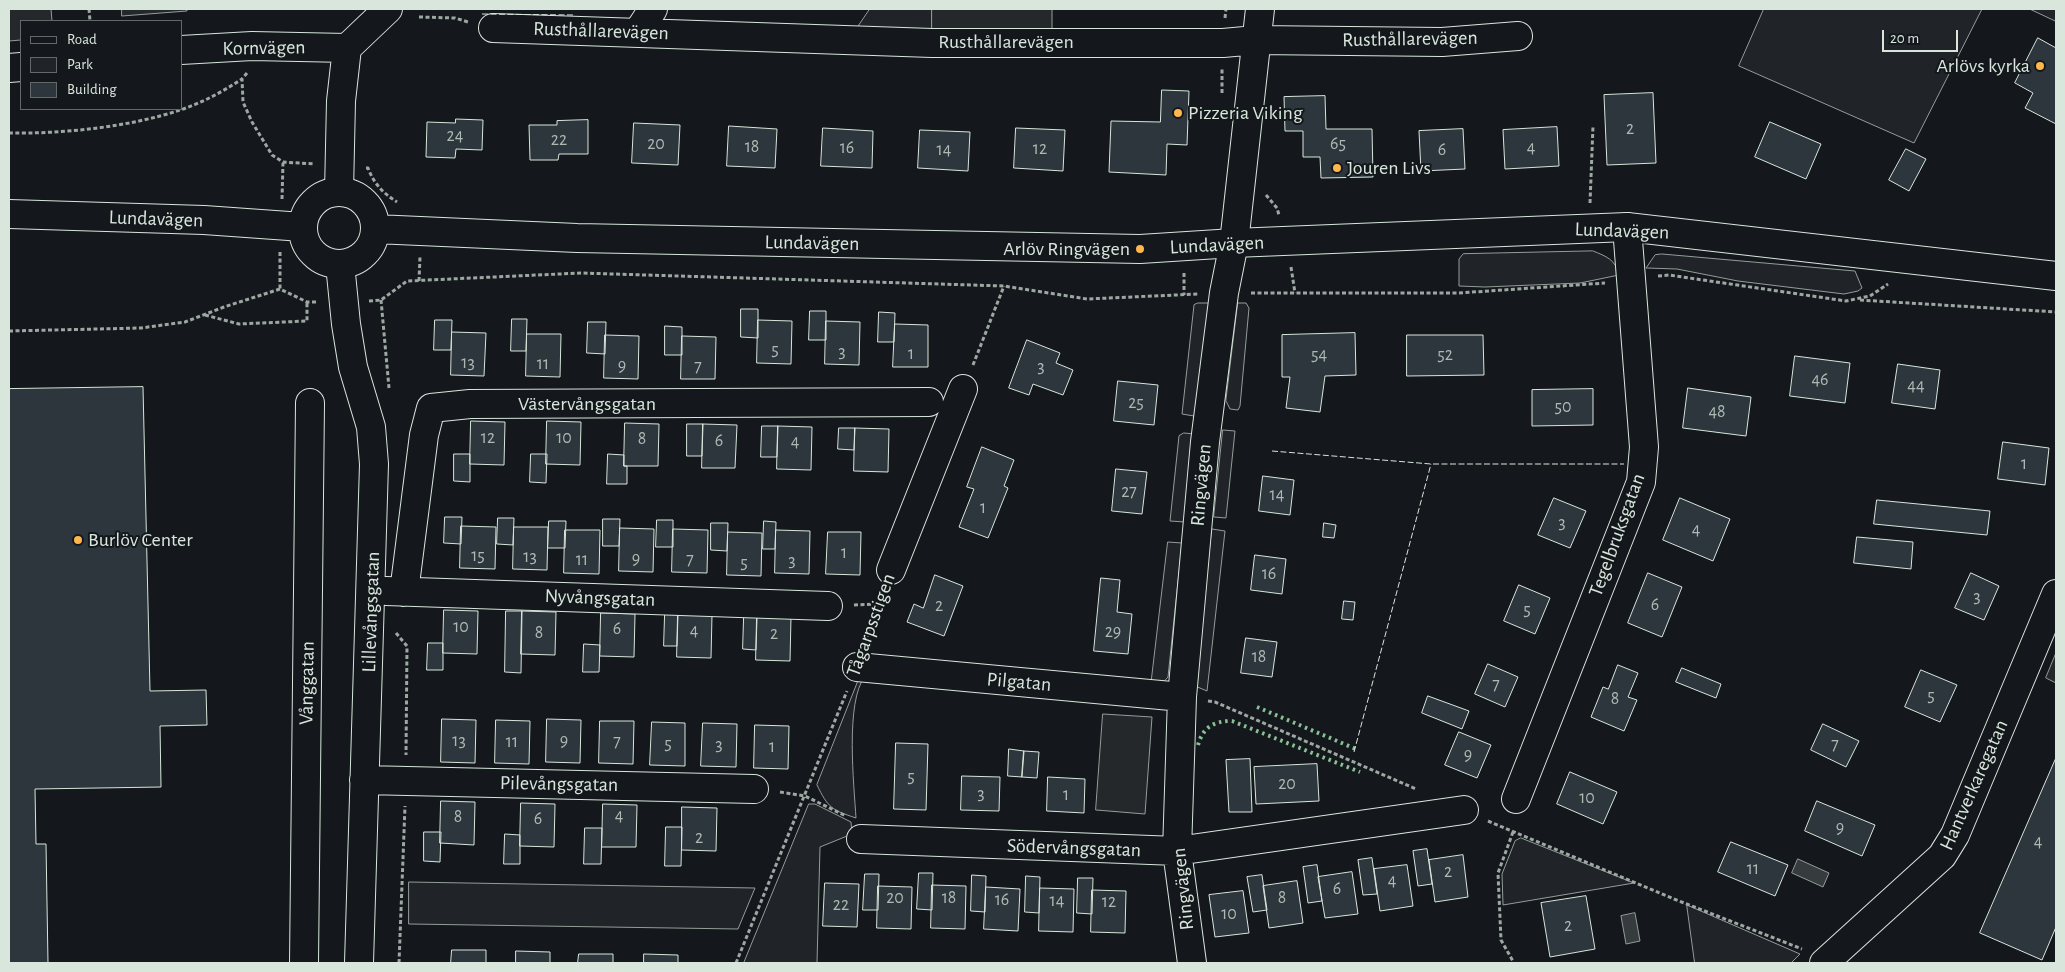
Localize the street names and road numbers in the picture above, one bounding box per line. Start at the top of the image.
street label: Rusthållarevägen [533,17,669,45]
street label: Rusthållarevägen [1342,26,1478,52]
street label: Rusthållarevägen [938,30,1074,54]
street label: Kornvägen [222,35,306,61]
street label: Lundavägen [108,205,204,233]
street label: Lundavägen [1574,217,1670,245]
street label: Lundavägen [764,230,860,256]
street label: Lundavägen [1169,231,1265,259]
street label: Västervångsgatan [518,392,656,416]
street label: Ringvägen [1185,443,1217,527]
street label: Tegelbruksgatan [1584,470,1650,600]
street label: Lillevångsgatan [357,551,385,673]
street label: Tågarpsstigen [841,570,901,680]
street label: Nyvångsgatan [544,584,656,612]
street label: Vånggatan [294,641,320,725]
street label: Pilgatan [986,667,1052,697]
street label: Hantverkaregatan [1934,716,2014,854]
street label: Pilevångsgatan [500,771,618,797]
street label: Södervångsgatan [1007,834,1141,862]
street label: Ringvägen [1167,847,1199,931]

